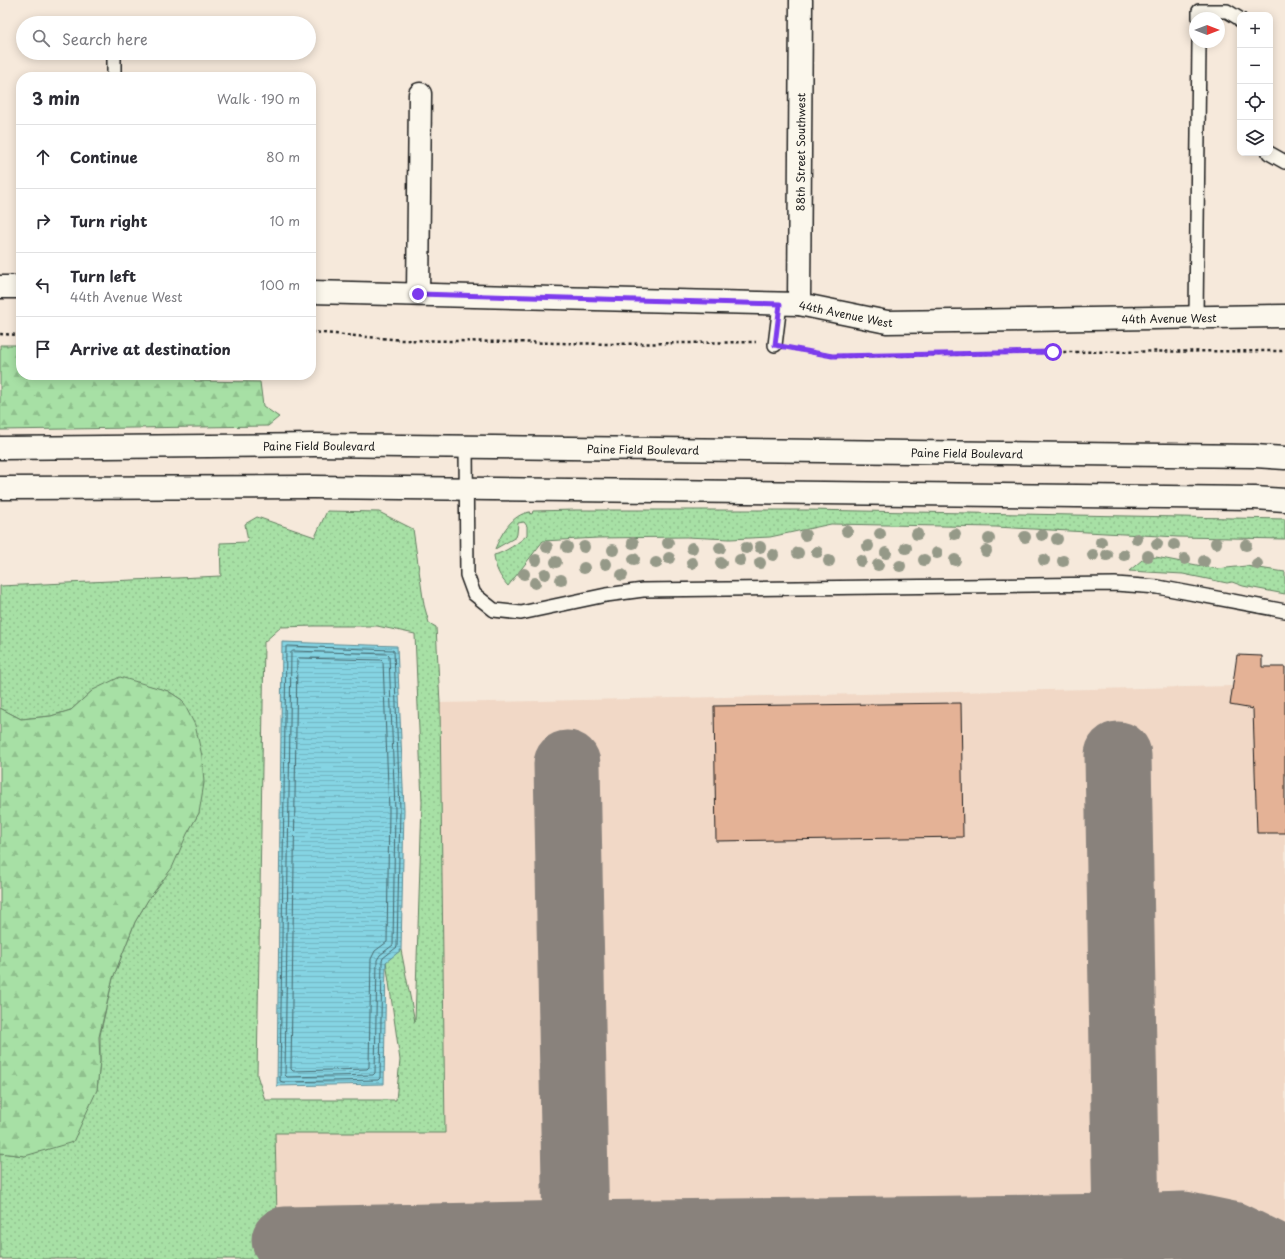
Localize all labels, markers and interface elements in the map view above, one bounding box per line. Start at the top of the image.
north arrow [1189,12,1225,48]
map controls [1237,12,1273,156]
button: + [1237,12,1273,48]
search box [16,16,316,60]
icon: search [30,27,52,49]
text: Search here [62,27,148,50]
button: − [1237,48,1273,84]
button: locate [1237,84,1273,120]
text: 3 min [32,85,80,111]
text: Walk · 190 m [217,89,300,108]
street label: 88th Street Southwest [791,92,809,211]
button: layers [1237,120,1273,156]
text: Continue [70,145,138,168]
icon: ahead [32,146,54,168]
text: 80 m [266,147,300,166]
text: Turn right [70,209,147,232]
icon: right [32,210,54,232]
text: 10 m [270,211,300,230]
text: Turn left [70,264,136,287]
icon: left [32,274,54,296]
text: 100 m [260,275,300,294]
route end [409,285,427,303]
text: 44th Avenue West [70,287,182,306]
street label: 44th Avenue West [798,296,893,331]
street label: 44th Avenue West [1121,309,1217,327]
text: Arrive at destination [70,337,231,360]
icon: arrive [32,338,54,360]
route start [1044,343,1062,361]
street label: Paine Field Boulevard [263,436,375,454]
street label: Paine Field Boulevard [587,440,699,458]
street label: Paine Field Boulevard [911,443,1023,462]

